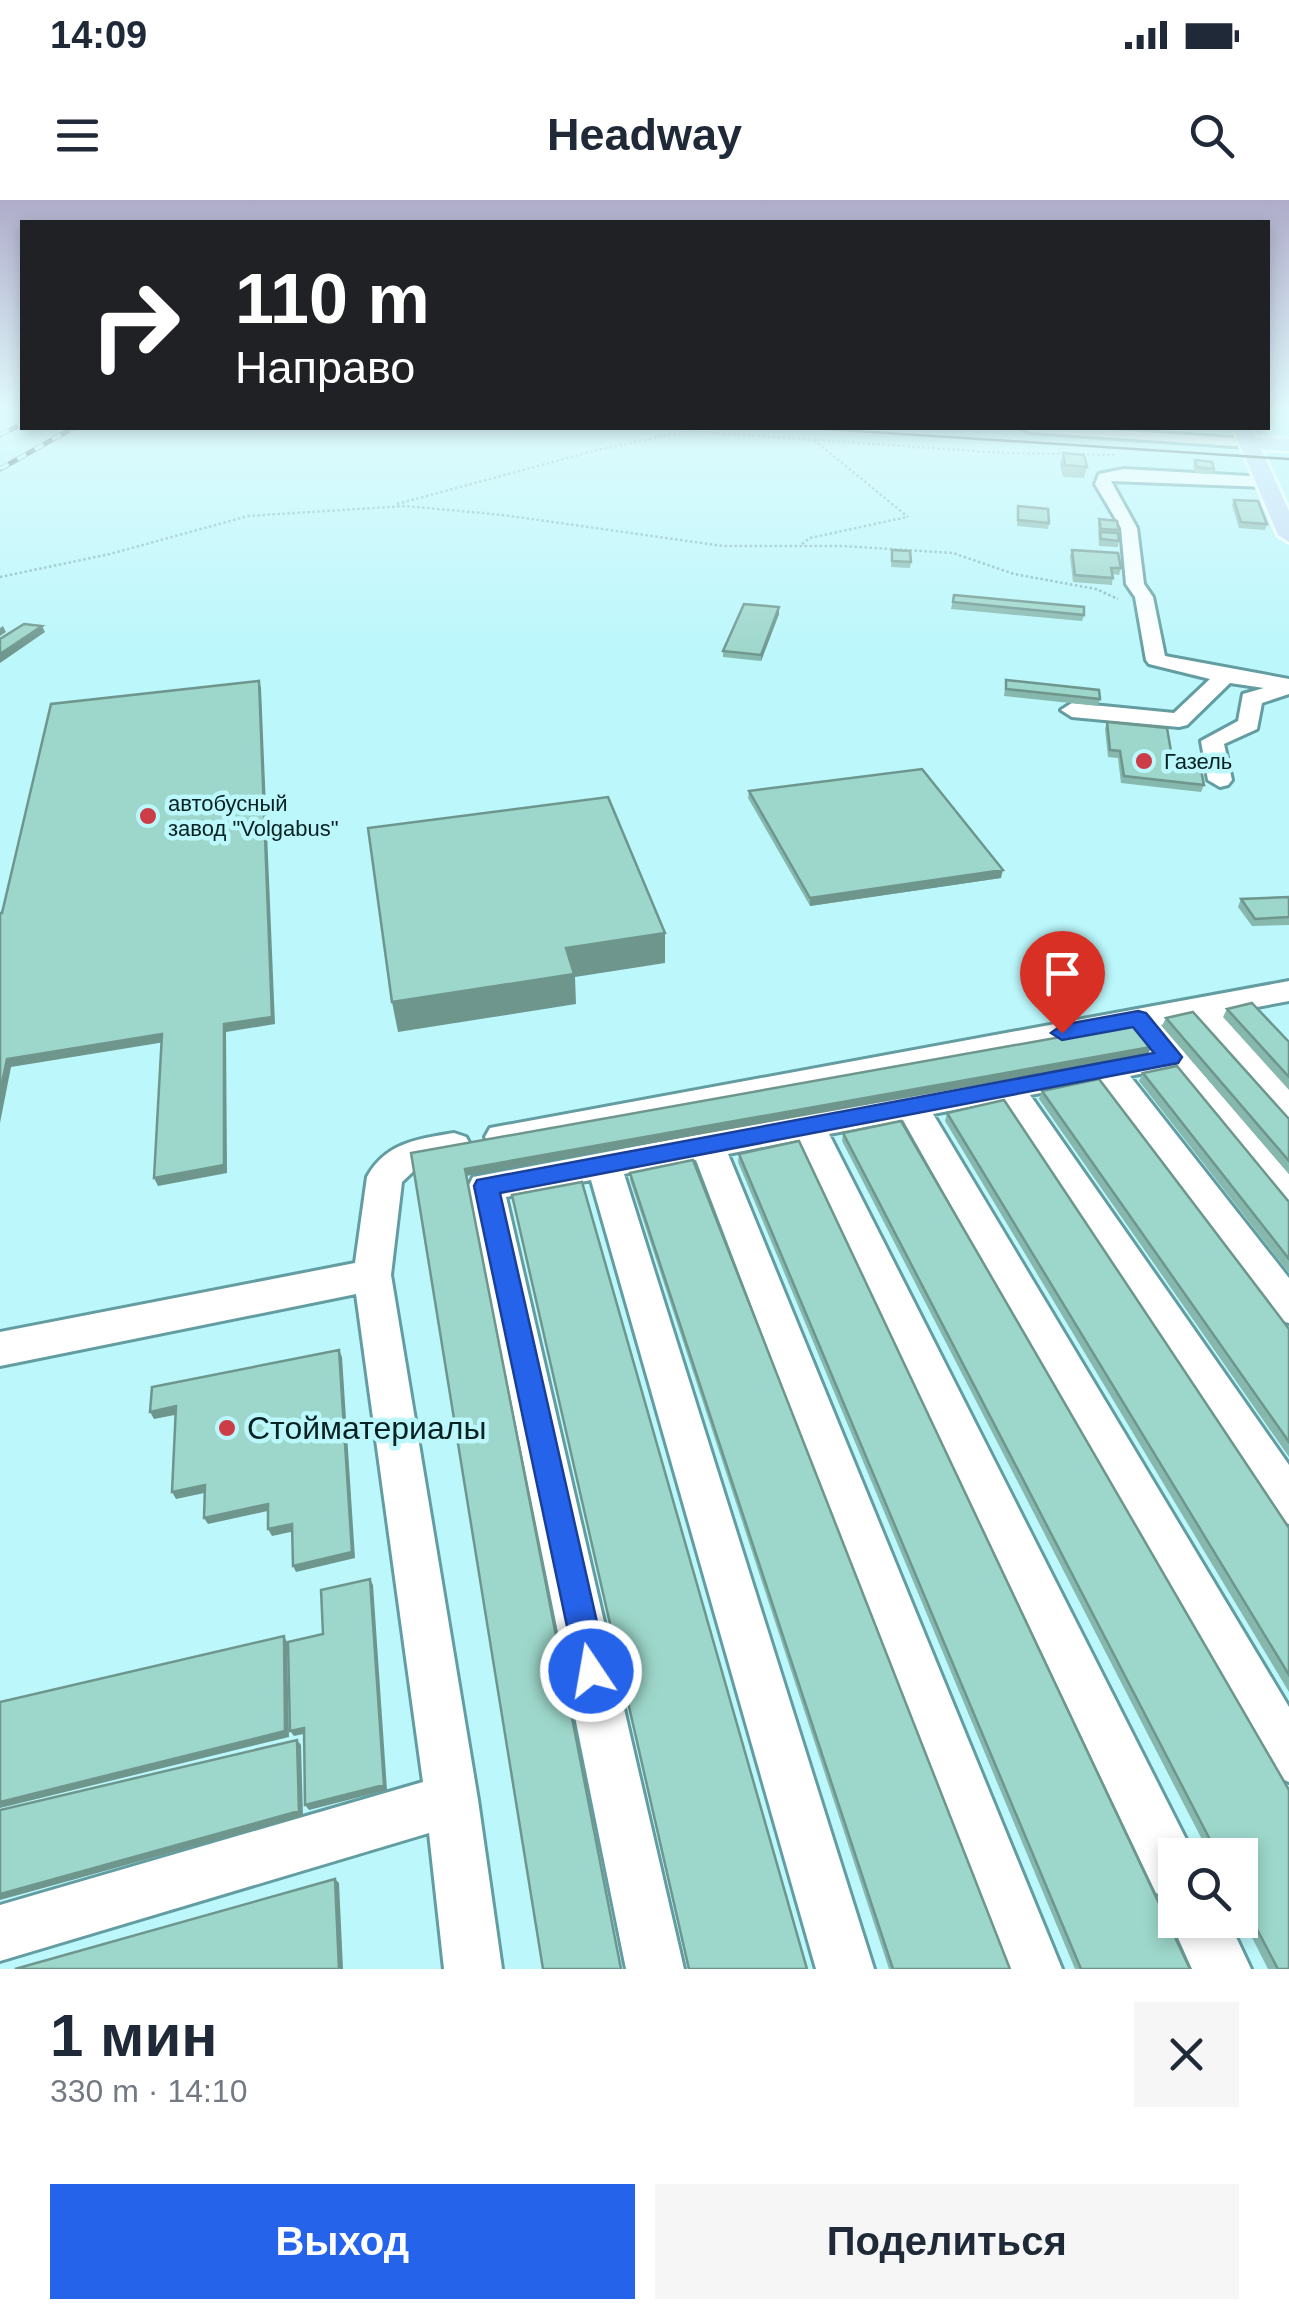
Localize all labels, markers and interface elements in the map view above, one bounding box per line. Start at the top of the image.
text: 14:09 [50,14,147,56]
icon: menu [50,108,105,163]
icon: search [1184,108,1239,163]
text: Headway [547,109,742,160]
icon: right [70,260,200,390]
text: 110 m [235,260,430,338]
text: Направо [235,342,415,393]
place label: Газель [1164,749,1232,774]
marker: Газель [1133,750,1155,772]
place label: автобусный завод "Volgabus" [168,791,339,841]
marker: автобусный завод "Volgabus" [137,805,159,827]
pin [1020,931,1105,1034]
icon: arrive [1035,946,1090,1001]
place label: Стойматериалы [247,1410,486,1446]
marker: Стойматериалы [216,1417,238,1439]
position arrow [539,1619,643,1723]
map controls [1158,1838,1258,1938]
button: search [1158,1838,1258,1938]
text: 1 мин [50,2002,218,2069]
button: close [1134,2002,1239,2107]
text: 330 m · 14:10 [50,2073,247,2109]
button: Выход [50,2184,635,2299]
button: Поделиться [655,2184,1239,2299]

